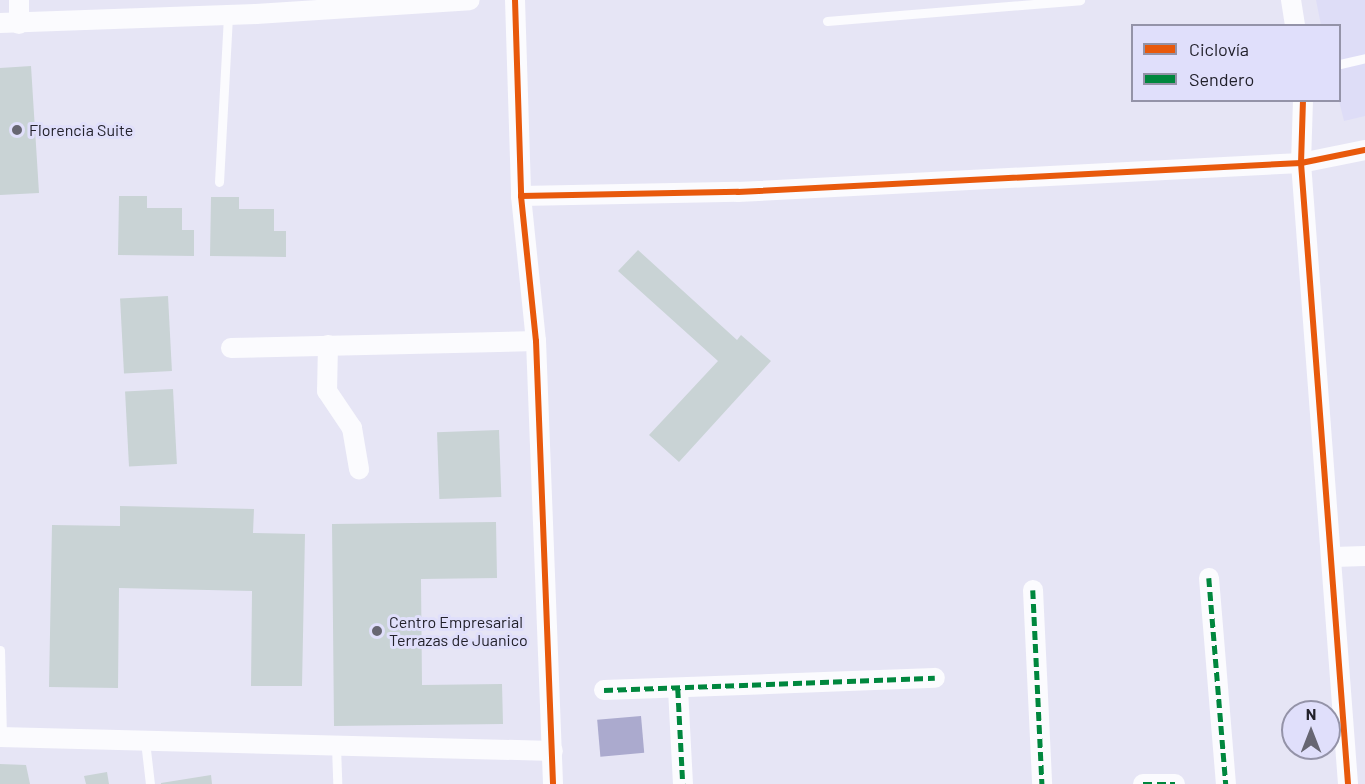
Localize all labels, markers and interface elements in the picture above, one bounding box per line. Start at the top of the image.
legend [1131,24,1341,102]
text: Ciclovía [1189,38,1249,60]
text: Sendero [1189,68,1254,90]
place label: Florencia Suite [29,120,133,140]
marker: Florencia Suite [10,123,24,137]
place label: Centro Empresarial Terrazas de Juanico [389,612,528,650]
marker: Centro Empresarial Terrazas de Juanico [370,624,384,638]
north arrow [1281,700,1341,760]
text: N [1306,704,1316,723]

